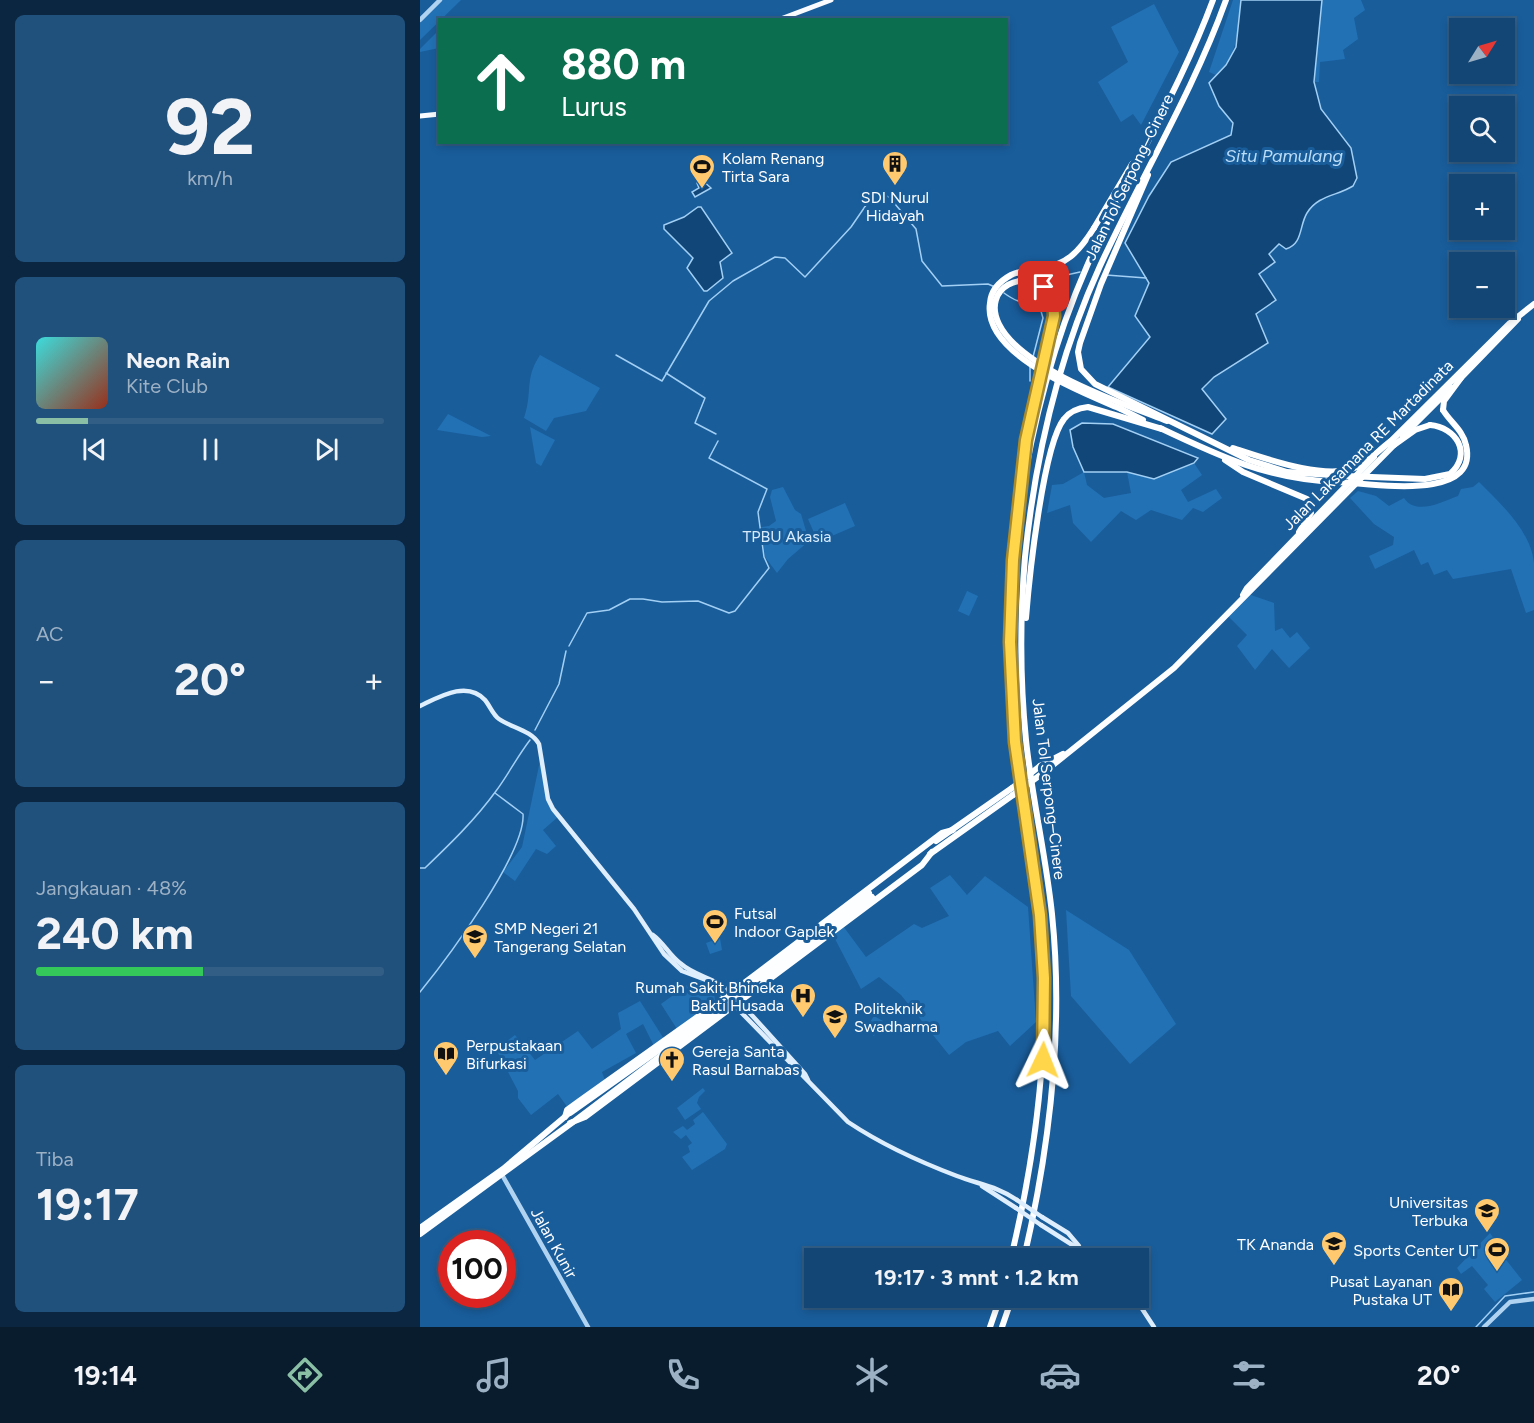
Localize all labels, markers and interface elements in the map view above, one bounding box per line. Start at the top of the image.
north arrow [1449,18,1515,84]
map controls [1449,18,1515,318]
text: 880 m [561,39,686,90]
icon: ahead [462,42,540,120]
text: 92 [165,80,255,174]
text: Lurus [561,90,627,123]
street label: Jalan Tol Serpong–Cinere [1080,91,1178,263]
button: search [1449,96,1515,162]
water label: Situ Pamulang [1225,145,1343,167]
place label: Kolam Renang Tirta Sara [722,149,824,186]
building icon: SDI Nurul Hidayah [880,149,910,187]
sports icon: Kolam Renang Tirta Sara [687,152,717,190]
text: km/h [187,166,233,190]
button: + [1449,174,1515,240]
place label: SDI Nurul Hidayah [861,188,929,225]
button: − [1449,252,1515,318]
pin [1018,261,1069,312]
icon: arrive [1027,270,1060,303]
text: Neon Rain [126,347,230,374]
street label: Jalan Laksamana RE Martadinata [1279,356,1457,534]
text: Kite Club [126,374,208,398]
icon: previous [78,433,111,466]
icon: pause [194,433,227,466]
icon: next [310,433,343,466]
park label: TPBU Akasia [742,527,832,546]
text: AC [36,622,64,646]
text: 20° [174,652,246,706]
text: − [36,661,57,700]
text: + [363,661,384,700]
street label: Jalan Tol Serpong–Cinere [1028,697,1070,881]
text: Jangkauan · 48% [36,876,187,900]
place label: Futsal Indoor Gaplek [734,904,835,941]
text: 240 km [36,906,194,960]
sports icon: Futsal Indoor Gaplek [700,907,730,945]
place label: SMP Negeri 21 Tangerang Selatan [494,919,626,956]
school or university icon: SMP Negeri 21 Tangerang Selatan [460,922,490,960]
place label: Rumah Sakit Bhineka Bakti Husada [635,978,784,1015]
hospital icon: Rumah Sakit Bhineka Bakti Husada [788,981,818,1019]
place label: Politeknik Swadharma [854,999,938,1036]
school or university icon: Politeknik Swadharma [820,1002,850,1040]
position arrow [1011,1028,1075,1092]
place label: Perpustakaan Bifurkasi [466,1036,562,1073]
library icon: Perpustakaan Bifurkasi [431,1039,461,1077]
place label: Gereja Santa Rasul Barnabas [692,1042,799,1079]
church icon: Gereja Santa Rasul Barnabas [657,1045,687,1083]
text: Tiba [36,1147,74,1171]
text: 19:17 [36,1177,139,1231]
place label: Universitas Terbuka [1389,1193,1468,1230]
school or university icon: Universitas Terbuka [1472,1196,1502,1234]
street label: Jalan Kunir [527,1204,581,1282]
school or university icon: TK Ananda [1319,1229,1349,1267]
speed limit sign: 100 [438,1230,516,1308]
place label: TK Ananda [1237,1235,1314,1254]
sports icon: Sports Center UT [1482,1235,1512,1273]
place label: Sports Center UT [1353,1241,1478,1260]
text: 19:17 · 3 mnt · 1.2 km [874,1264,1079,1291]
place label: Pusat Layanan Pustaka UT [1329,1272,1432,1309]
library icon: Pusat Layanan Pustaka UT [1436,1275,1466,1313]
icon: directions [284,1354,326,1396]
icon: music [473,1354,515,1396]
icon: phone [662,1354,704,1396]
icon: climate [851,1354,893,1396]
icon: car [1039,1354,1081,1396]
icon: filters [1228,1354,1270,1396]
text: 19:14 [73,1359,137,1392]
text: 20° [1417,1359,1460,1392]

